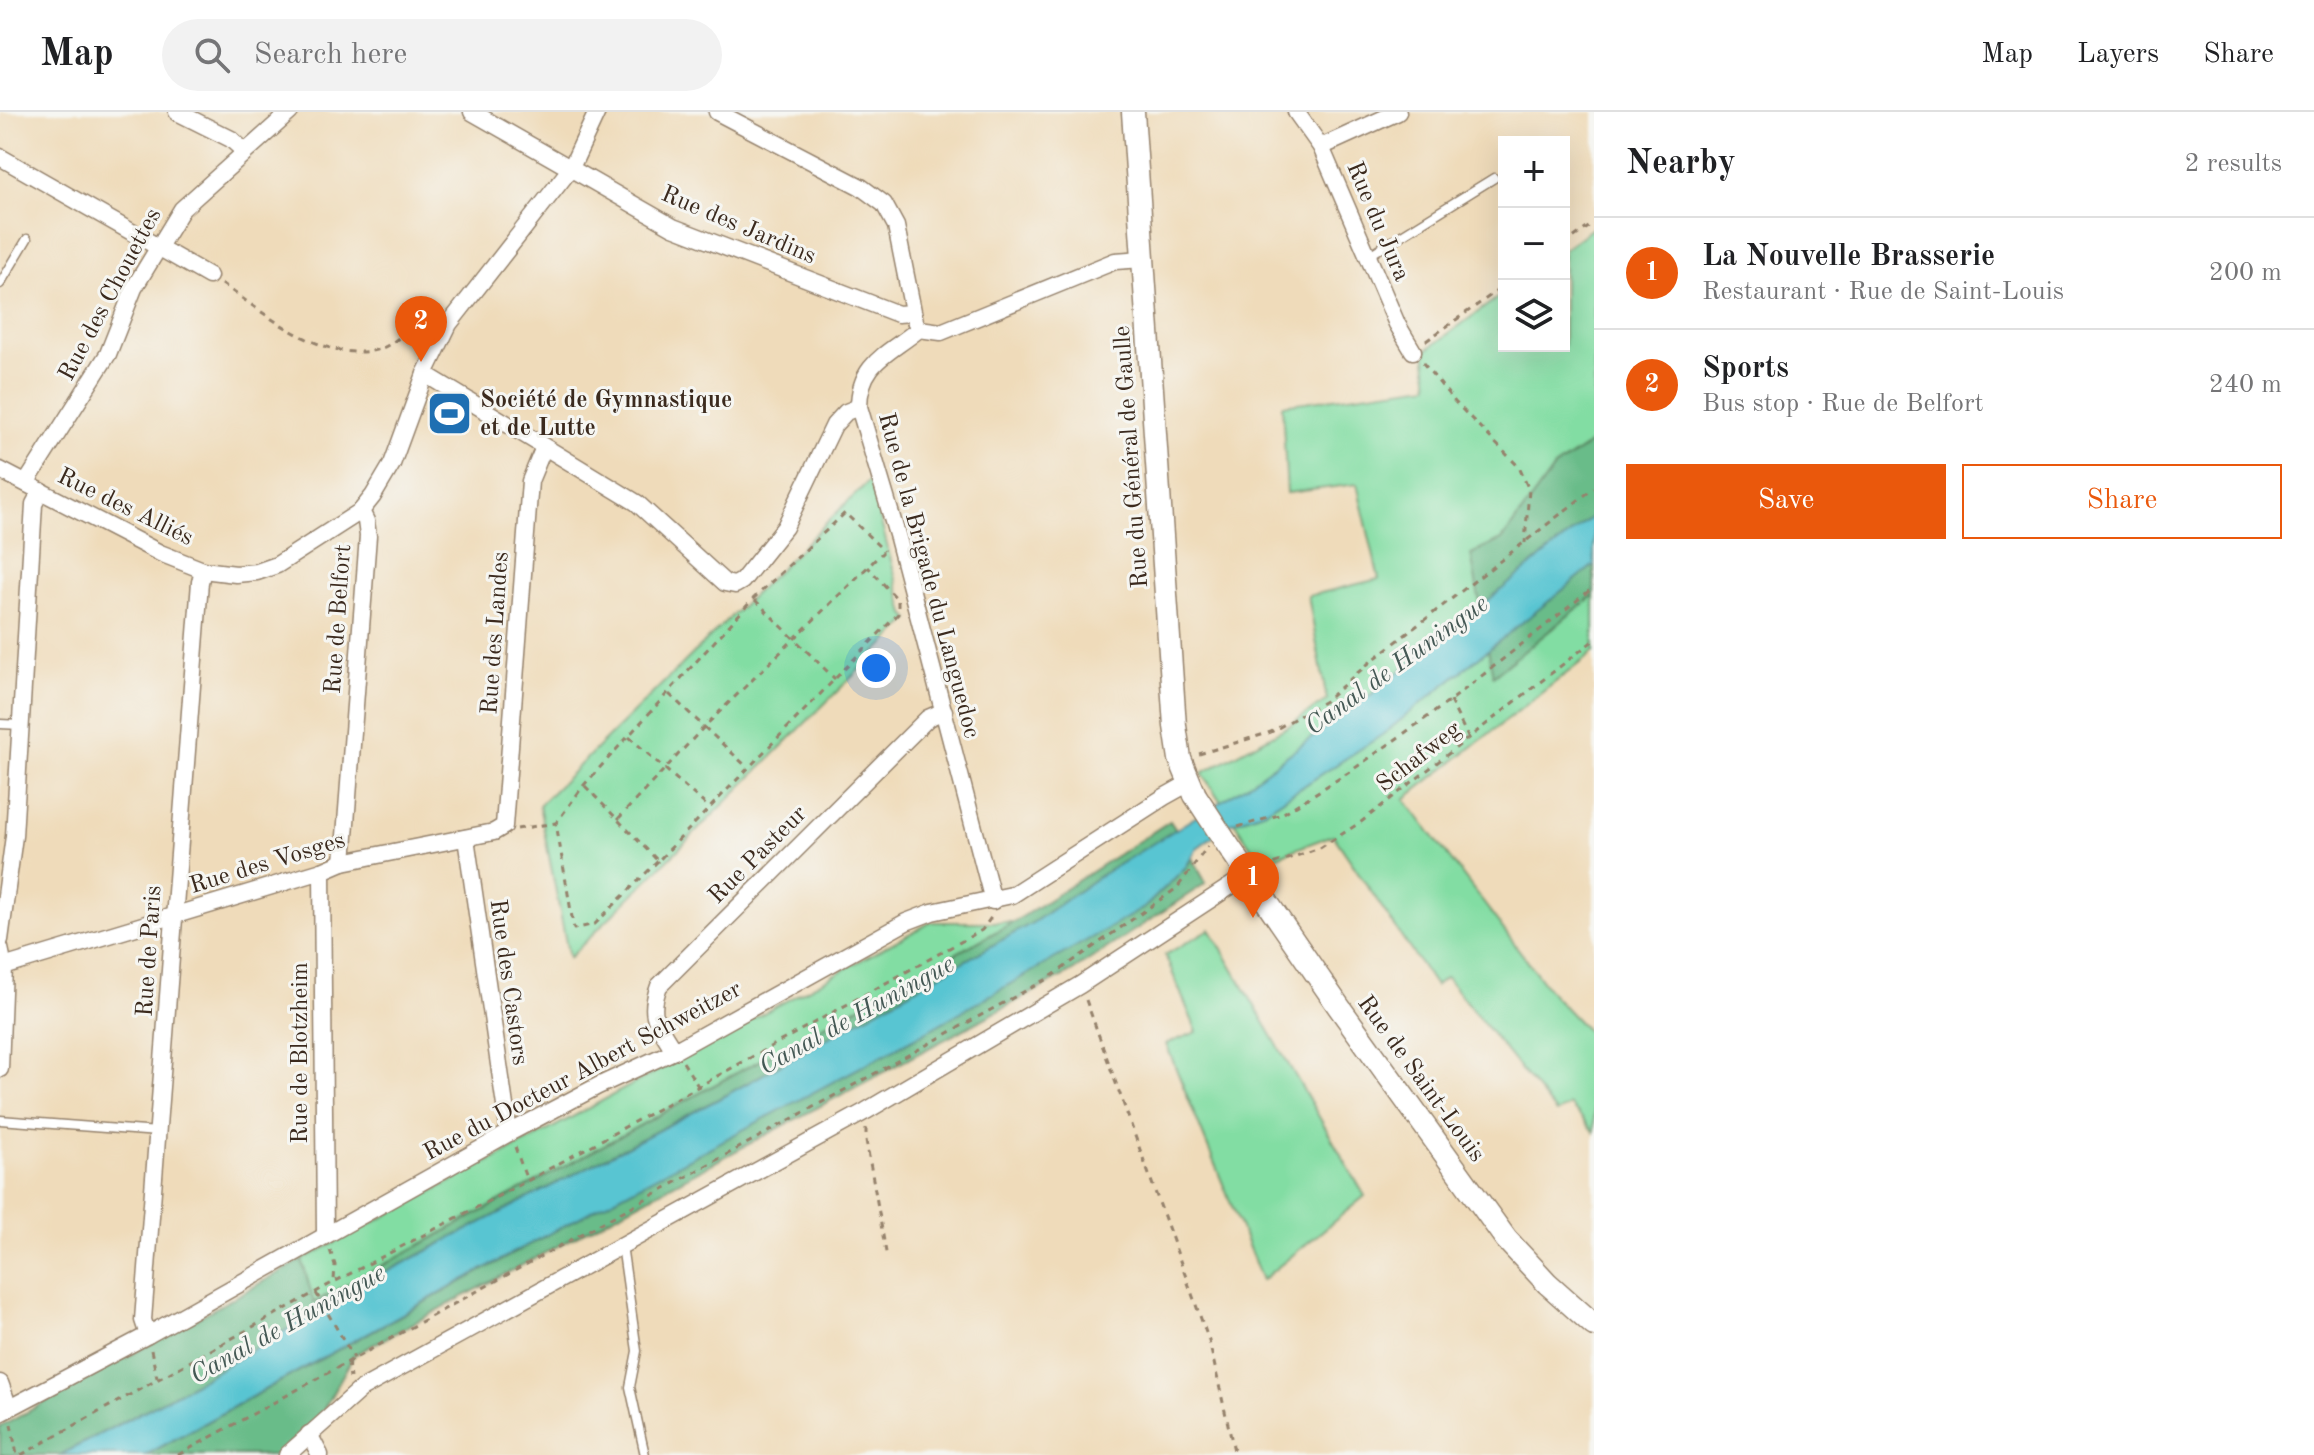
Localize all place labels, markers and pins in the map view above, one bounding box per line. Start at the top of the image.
pin: 2 [395,296,447,362]
sports icon: Société de Gymnastique et de Lutte [425,389,473,437]
place label: Société de Gymnastique et de Lutte [480,389,732,441]
pin: 1 [1227,852,1279,918]

